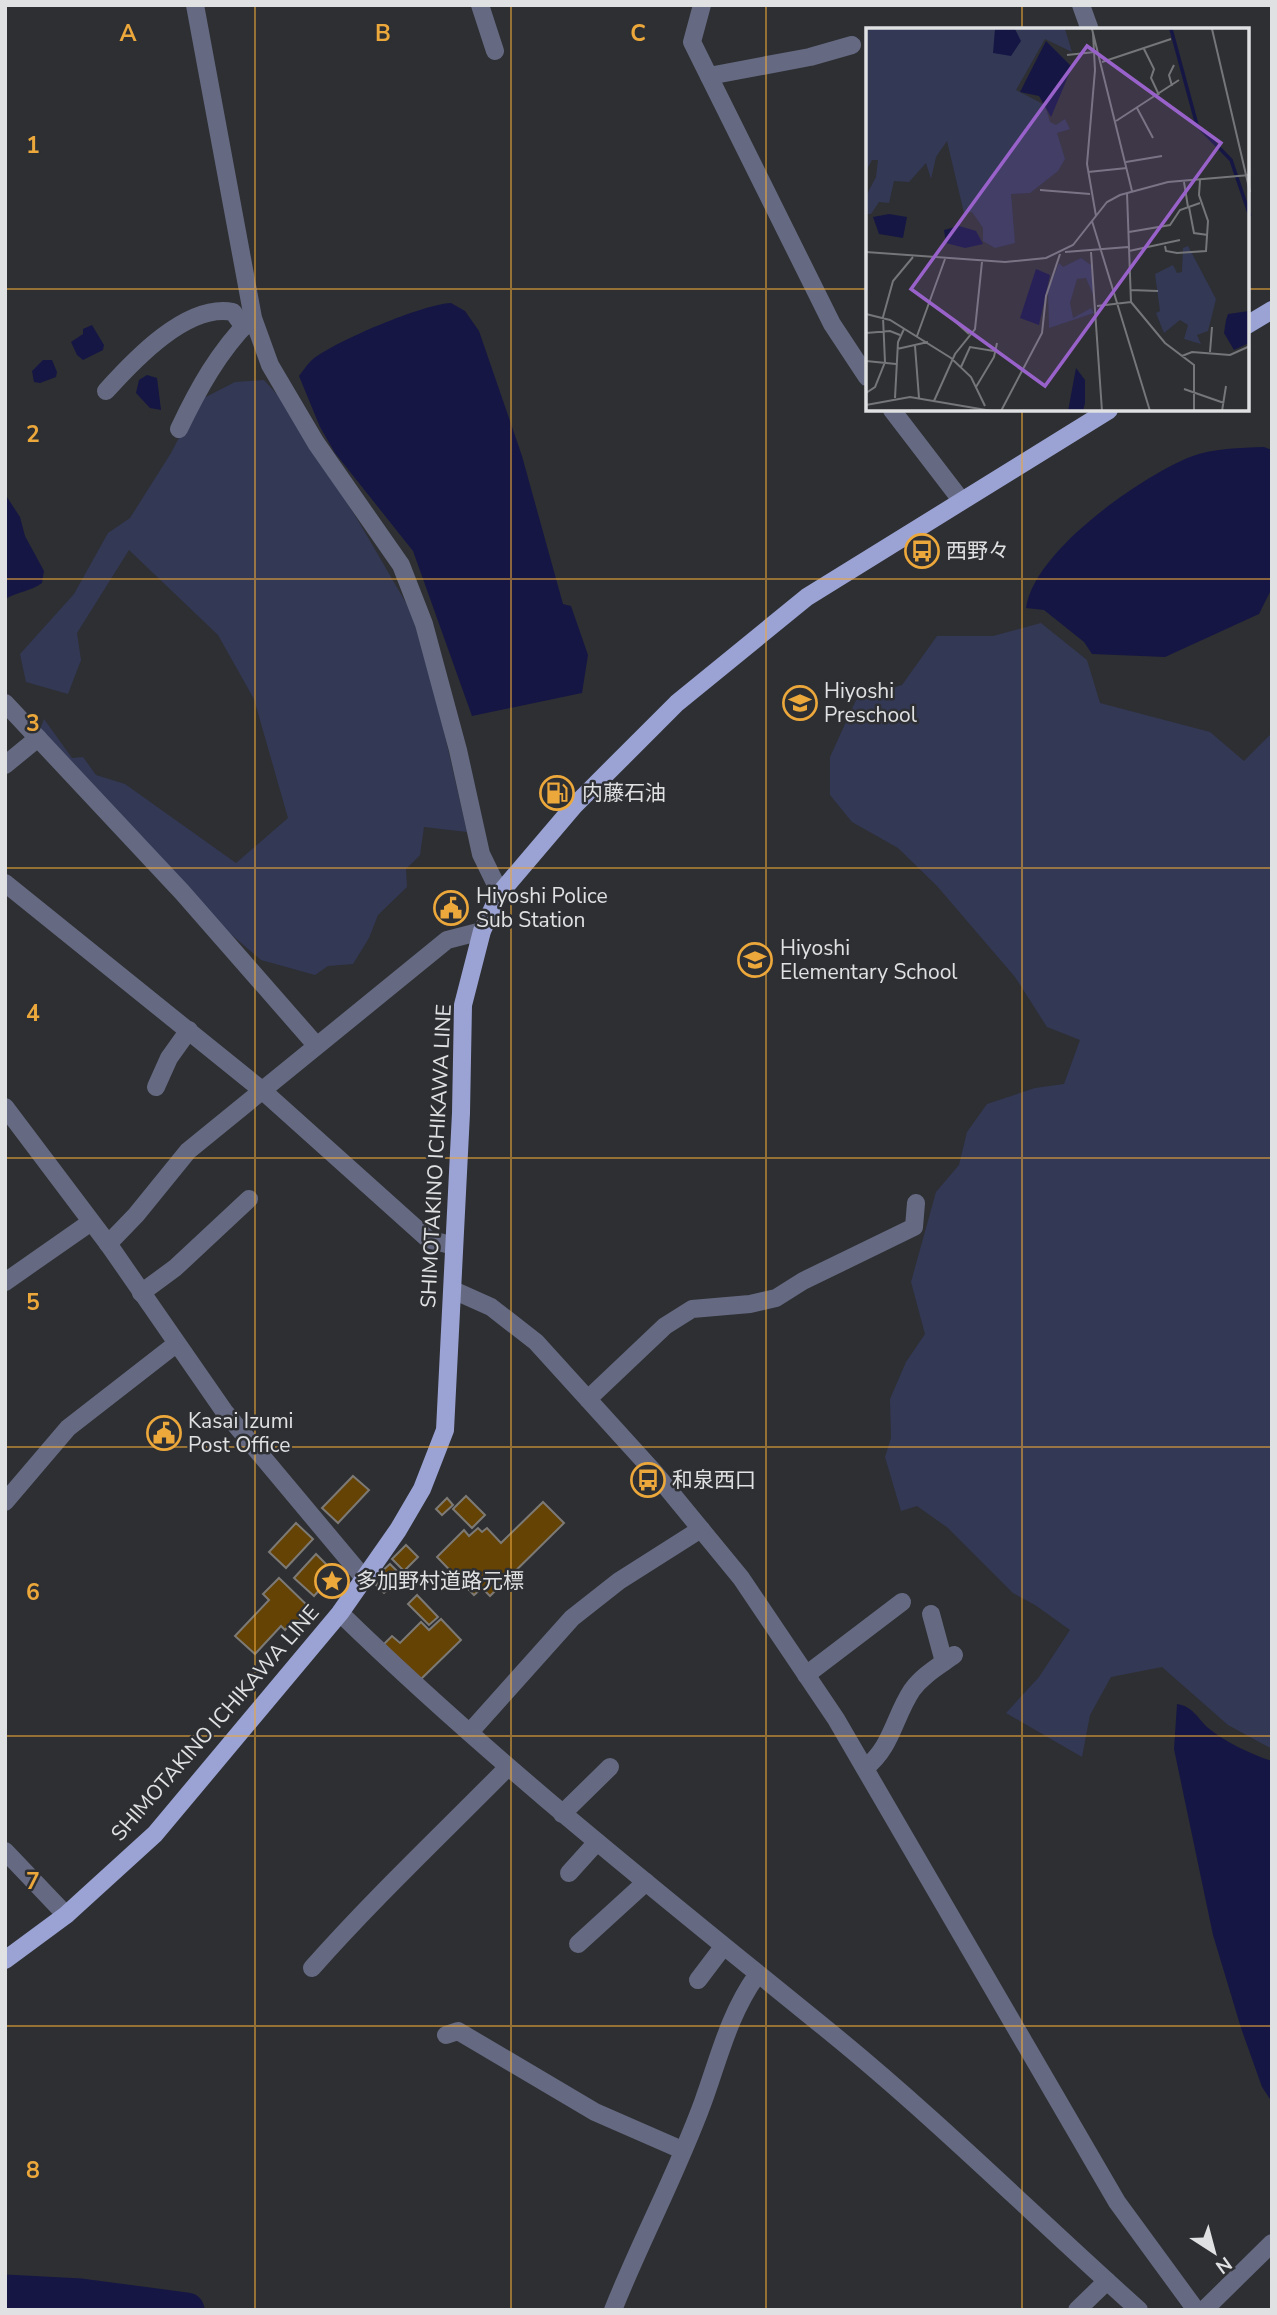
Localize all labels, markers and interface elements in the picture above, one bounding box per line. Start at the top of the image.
text: A [119,18,137,49]
text: B [375,18,391,49]
text: C [630,18,646,49]
inset map [866,28,1249,411]
text: 1 [26,130,40,161]
text: 2 [26,419,40,450]
bus stop icon: 西野々 [903,532,941,570]
place label: 西野々 [946,537,1009,565]
place label: Hiyoshi Preschool [824,677,918,729]
school or university icon: Hiyoshi Preschool [781,684,819,722]
text: 3 [26,708,40,739]
fuel station icon: 内藤石油 [538,774,576,812]
place label: 内藤石油 [582,779,666,807]
place label: Hiyoshi Police Sub Station [476,882,608,934]
public building icon: Hiyoshi Police Sub Station [432,889,470,927]
place label: Hiyoshi Elementary School [780,934,958,986]
school or university icon: Hiyoshi Elementary School [736,941,774,979]
text: 4 [26,998,40,1029]
street label: SHIMOTAKINO ICHIKAWA LINE [414,1003,458,1309]
text: 5 [26,1287,40,1318]
place label: Kasai Izumi Post Office [188,1407,293,1459]
public building icon: Kasai Izumi Post Office [145,1414,183,1452]
bus stop icon: 和泉西口 [629,1461,667,1499]
place label: 和泉西口 [672,1466,756,1494]
place icon: 多加野村道路元標 [313,1562,351,1600]
place label: 多加野村道路元標 [356,1567,524,1595]
text: 6 [26,1577,40,1608]
street label: SHIMOTAKINO ICHIKAWA LINE [105,1599,325,1847]
text: 7 [26,1866,40,1897]
text: 8 [26,2155,40,2186]
north arrow [1179,2217,1249,2287]
text: N [1210,2250,1237,2280]

